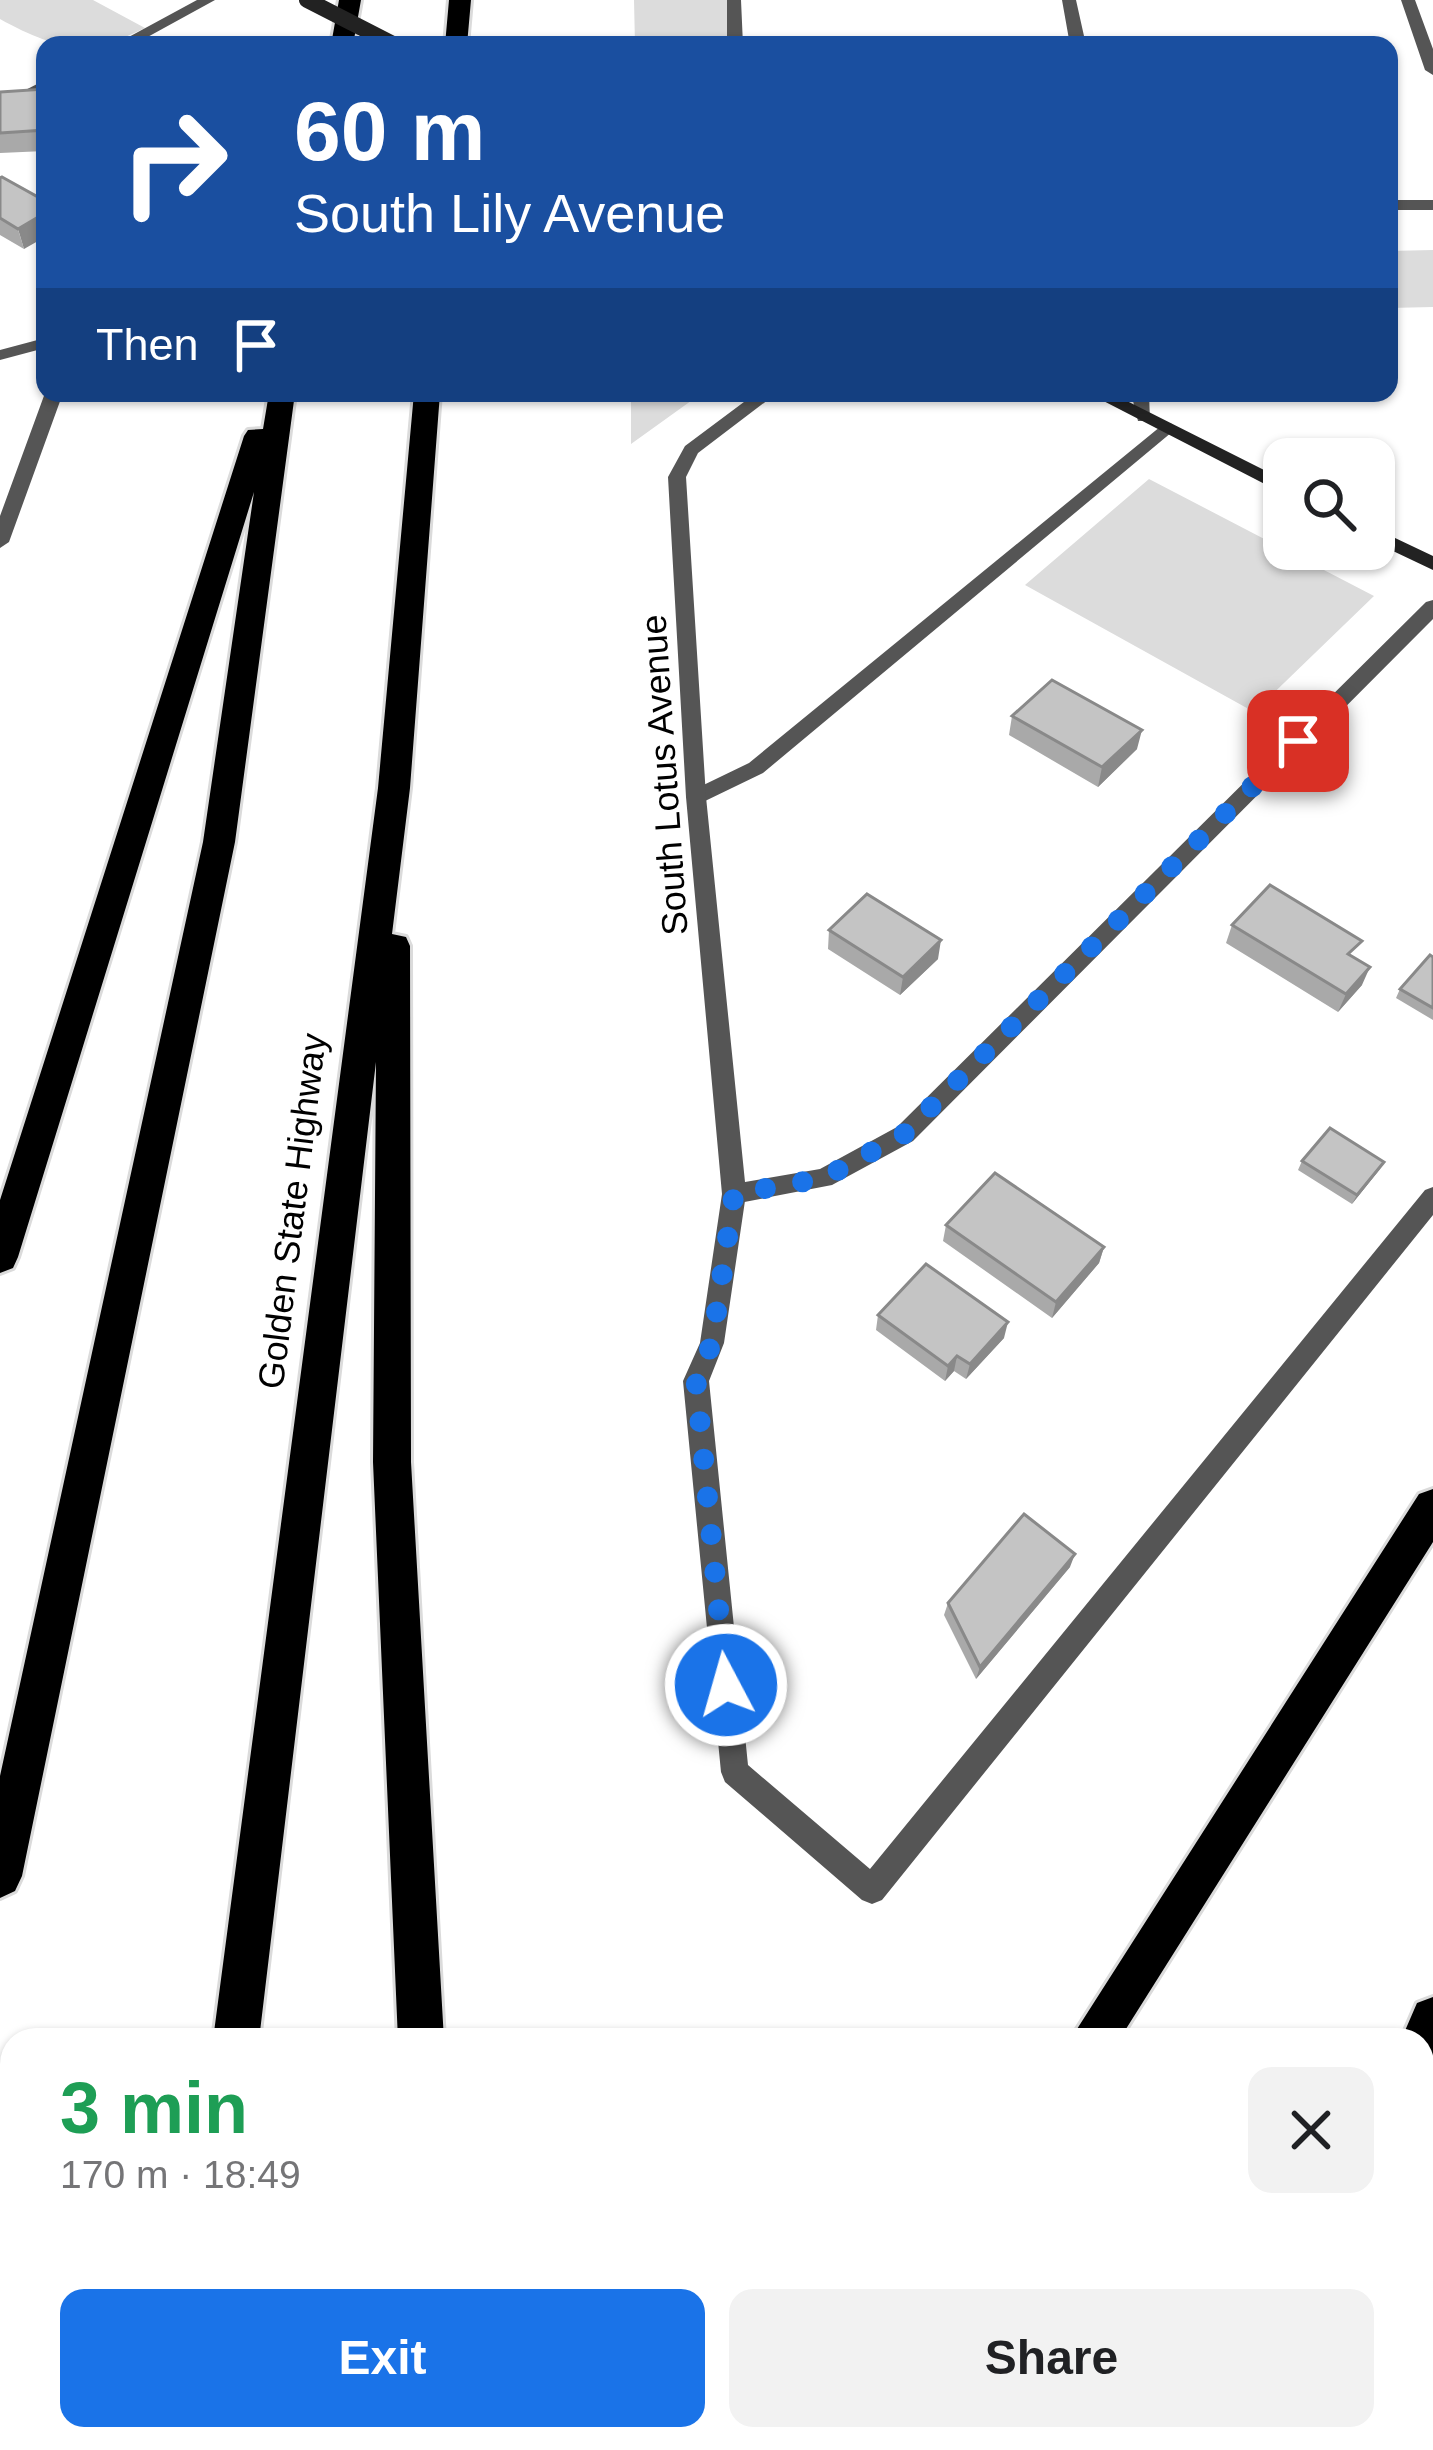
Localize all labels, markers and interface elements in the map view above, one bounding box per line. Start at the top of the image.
icon: right [96,84,252,240]
text: 60 m [294,84,485,178]
text: South Lily Avenue [294,183,725,243]
icon: arrive [223,312,289,378]
text: Then [96,319,199,370]
map controls [1263,438,1395,570]
button: search [1263,438,1395,570]
street label: South Lotus Avenue [632,613,696,937]
pin [1247,690,1349,792]
icon: arrive [1265,708,1331,774]
street label: Golden State Highway [250,1031,334,1391]
position arrow [663,1622,789,1748]
button: close [1248,2067,1374,2193]
text: 3 min [60,2068,248,2148]
text: 170 m · 18:49 [60,2153,301,2196]
button: Exit [60,2289,705,2427]
button: Share [729,2289,1374,2427]

